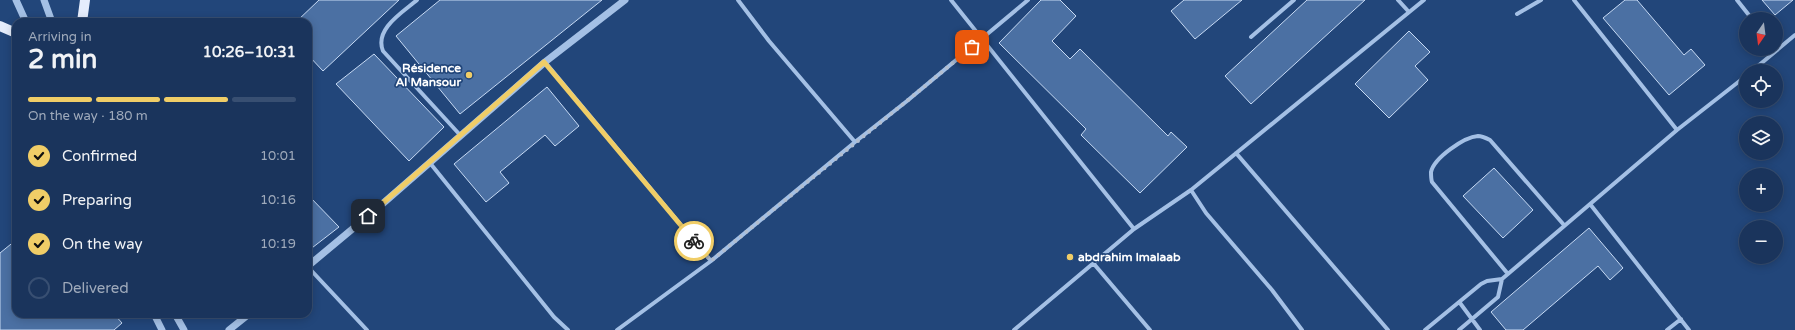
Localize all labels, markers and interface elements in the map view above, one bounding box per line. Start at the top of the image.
north arrow [1739,12,1783,56]
map controls [1739,12,1783,264]
text: Arriving in [28,29,92,45]
pin [955,30,989,64]
icon: bag [961,36,983,58]
text: 10:26–10:31 [203,43,296,61]
text: 2 min [28,44,97,75]
place label: Résidence Al Mansour [395,61,461,89]
button: locate [1739,64,1783,108]
marker: Résidence Al Mansour [464,70,474,80]
text: On the way · 180 m [28,108,148,124]
button: layers [1739,116,1783,160]
icon: check [28,145,50,167]
text: Confirmed [62,147,137,165]
text: 10:01 [260,148,296,164]
button: + [1739,168,1783,212]
icon: check [28,189,50,211]
text: Preparing [62,191,132,209]
text: 10:16 [260,192,296,208]
pin [351,199,385,233]
icon: home [357,205,379,227]
button: − [1739,220,1783,264]
courier [674,221,714,261]
icon: bike [683,230,705,252]
icon: check [28,233,50,255]
text: On the way [62,235,142,253]
text: 10:19 [260,236,296,252]
place label: abdrahim lmalaab [1078,250,1181,264]
marker: abdrahim lmalaab [1065,252,1075,262]
text: Delivered [62,279,129,297]

